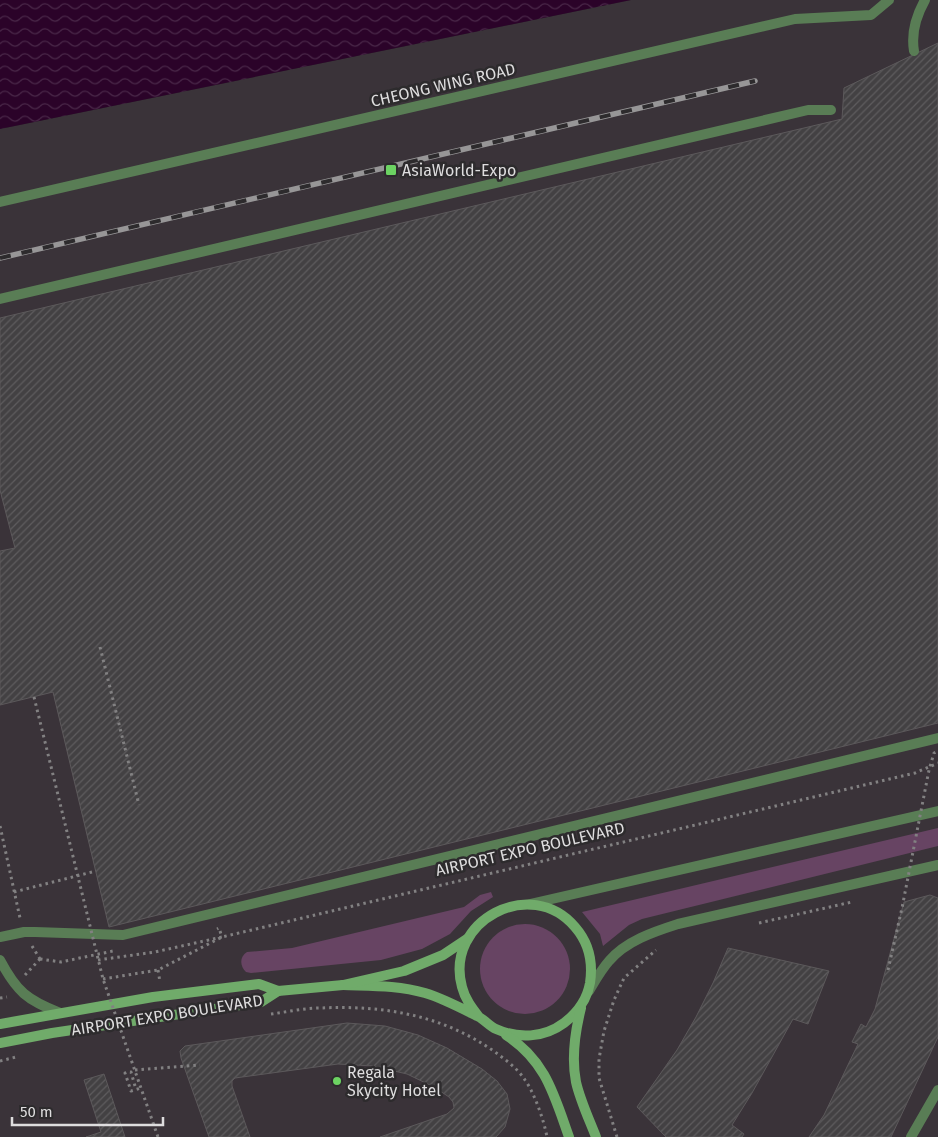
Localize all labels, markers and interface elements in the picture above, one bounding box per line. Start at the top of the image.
street label: CHEONG WING ROAD [369,59,517,111]
place label: AsiaWorld-Expo [402,161,516,180]
marker: AsiaWorld-Expo [384,163,398,177]
street label: AIRPORT EXPO BOULEVARD [434,818,626,880]
street label: AIRPORT EXPO BOULEVARD [70,990,264,1040]
place label: Regala Skycity Hotel [347,1063,441,1100]
marker: Regala Skycity Hotel [331,1075,343,1087]
scale bar [12,1094,164,1126]
text: 50 m [20,1103,53,1121]

